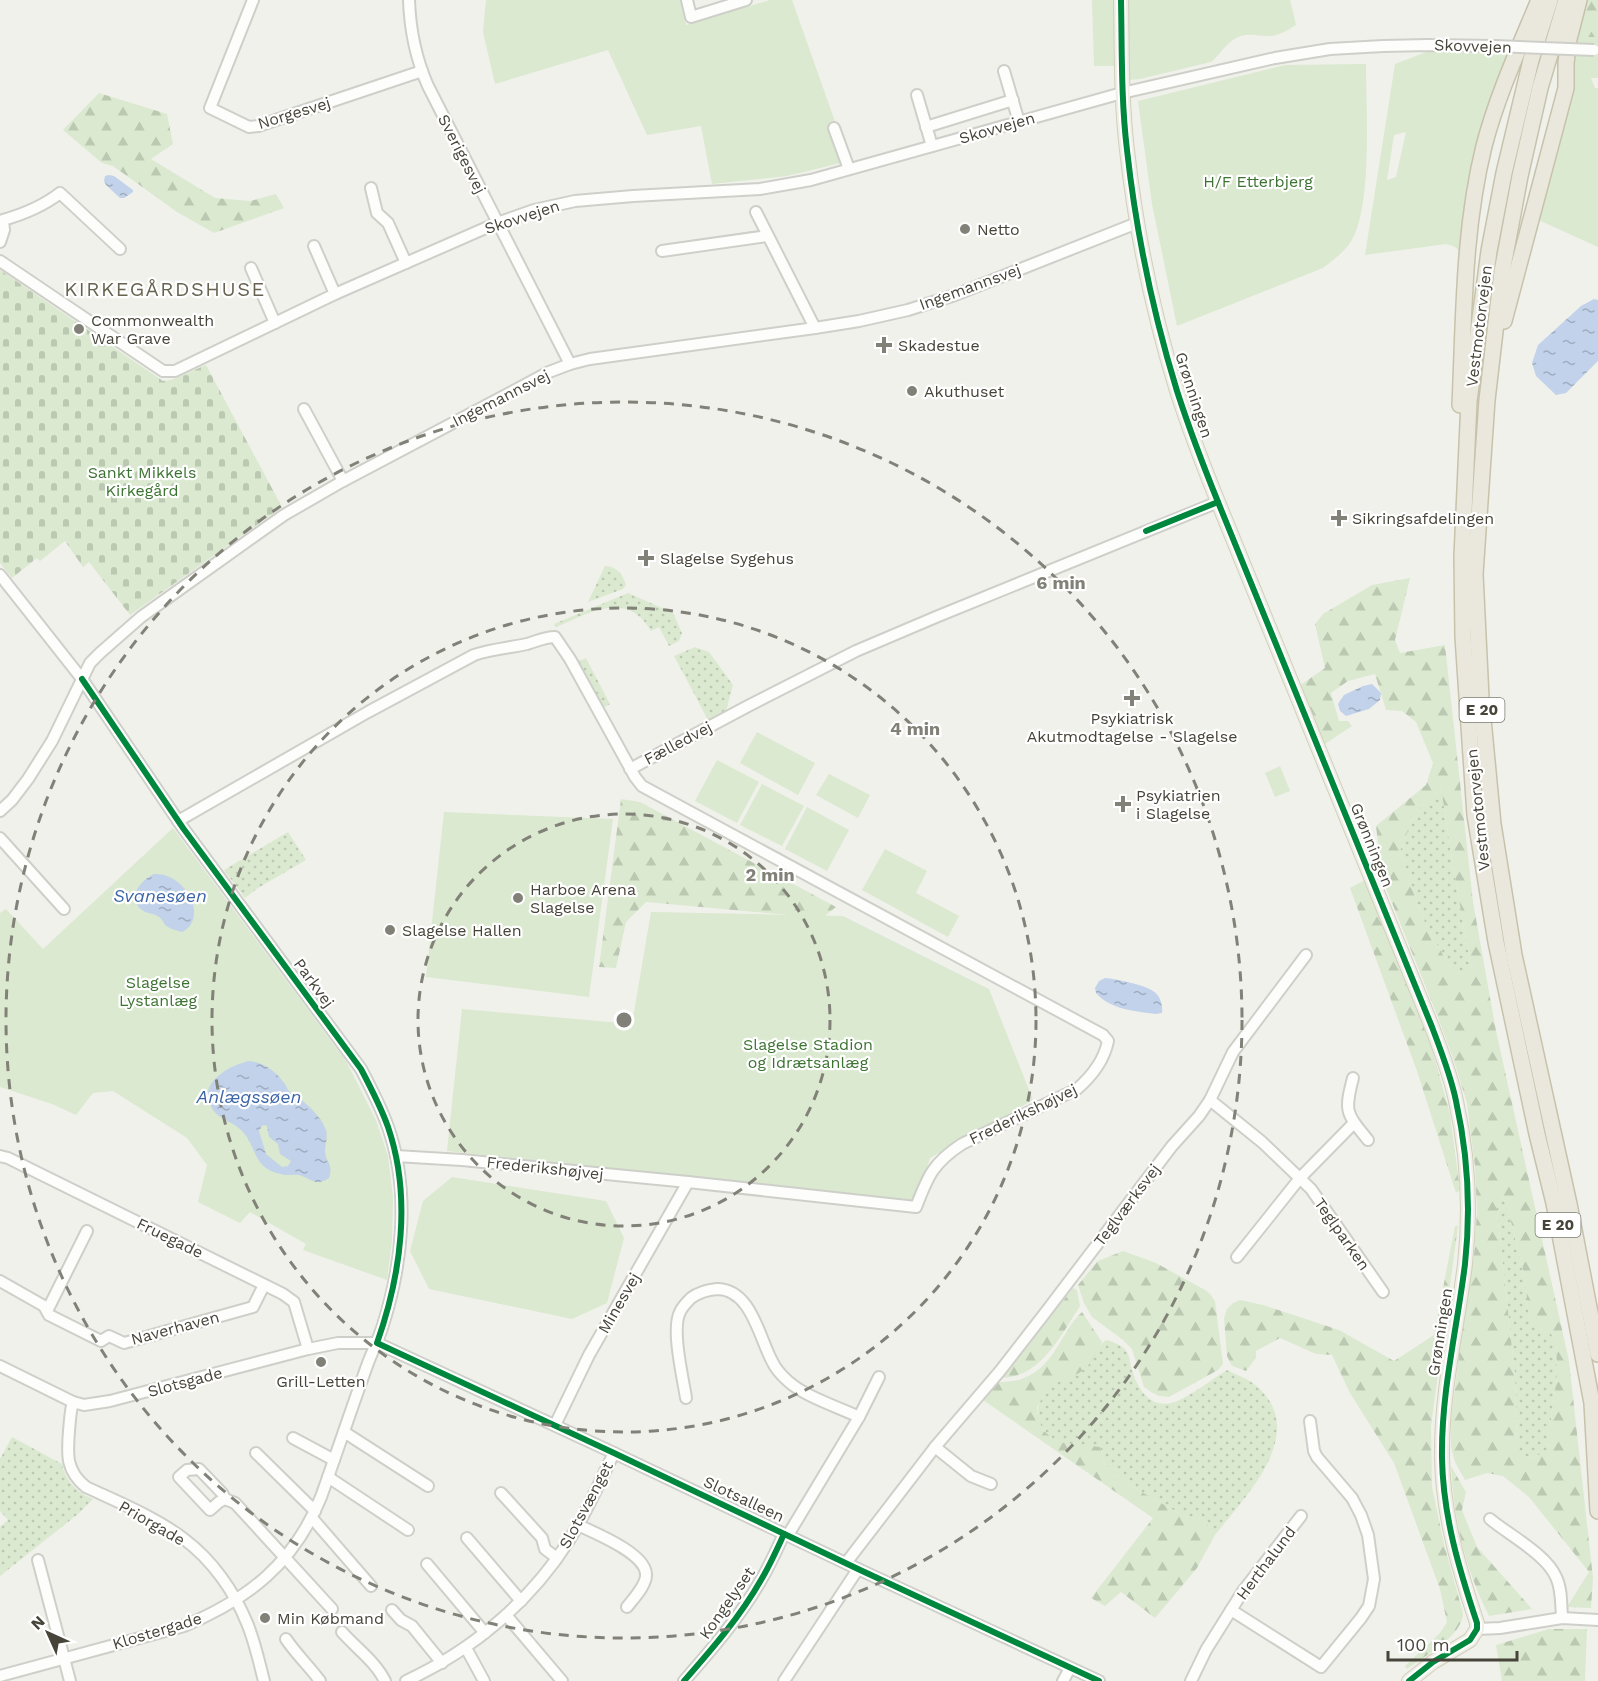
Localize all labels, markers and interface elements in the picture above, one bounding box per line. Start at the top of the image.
street label: Skovvejen [1434,35,1512,57]
street label: Norgesvej [255,93,333,133]
street label: Skovvejen [957,108,1037,148]
street label: Sverigesvej [434,111,490,197]
park label: H/F Etterbjerg [1203,172,1313,191]
street label: Skovvejen [482,196,562,238]
place label: Netto [977,220,1020,239]
marker: Netto [958,222,972,236]
street label: Ingemannsvej [917,260,1023,314]
street label: Vestmotorvejen [1462,264,1496,388]
district label: KIRKEGÅRDSHUSE [64,277,266,301]
place label: Commonwealth War Grave [91,311,214,348]
marker: Commonwealth War Grave [72,322,86,336]
marker: Skadestue [875,336,893,354]
place label: Skadestue [898,336,980,355]
street label: Grønningen [1171,350,1217,440]
street label: Ingemannsvej [449,365,553,431]
place label: Akuthuset [924,382,1004,401]
marker: Akuthuset [905,384,919,398]
park label: Sankt Mikkels Kirkegård [88,463,196,500]
marker: Sikringsafdelingen [1330,509,1348,527]
place label: Sikringsafdelingen [1352,509,1494,528]
marker: Slagelse Sygehus [637,549,655,567]
place label: Slagelse Sygehus [660,549,794,568]
text: 6 min [1036,572,1086,593]
marker: Psykiatrisk Akutmodtagelse - Slagelse [1123,689,1141,707]
road number: E 20 [1460,698,1504,722]
place label: Psykiatrisk Akutmodtagelse - Slagelse [1027,709,1237,746]
street label: Fælledvej [641,717,715,769]
text: 4 min [890,718,940,739]
street label: Vestmotorvejen [1462,748,1494,872]
place label: Psykiatrien i Slagelse [1136,786,1221,823]
marker: Psykiatrien i Slagelse [1114,795,1132,813]
street label: Grønningen [1347,800,1397,890]
text: 2 min [745,864,795,885]
place label: Harboe Arena Slagelse [530,880,636,917]
water label: Svanesøen [113,885,207,906]
marker: Harboe Arena Slagelse [511,891,525,905]
place label: Slagelse Hallen [402,921,522,940]
marker: Slagelse Hallen [383,923,397,937]
street label: Parkvej [290,955,338,1011]
park label: Slagelse Lystanlæg [119,973,197,1010]
centre of rings [614,1010,634,1030]
park label: Slagelse Stadion og Idrætsanlæg [743,1035,873,1072]
street label: Frederikshøjvej [966,1080,1080,1148]
water label: Anlægssøen [196,1086,301,1107]
street label: Frederikshøjvej [486,1152,604,1184]
street label: Teglværksvej [1090,1160,1164,1250]
street label: Teglparken [1310,1194,1374,1274]
road number: E 20 [1536,1213,1580,1237]
street label: Fruegade [134,1214,206,1262]
street label: Minesvej [594,1269,644,1337]
street label: Grønningen [1424,1287,1456,1377]
street label: Naverhaven [129,1307,221,1349]
marker: Grill-Letten [314,1355,328,1369]
street label: Slotsgade [146,1363,224,1401]
place label: Grill-Letten [276,1372,366,1391]
street label: Slotsvænget [555,1458,617,1552]
street label: Slotsalleen [701,1472,787,1526]
street label: Priorgade [116,1496,188,1550]
street label: Herthalund [1232,1522,1300,1604]
street label: Kongelyset [695,1563,759,1643]
north arrow [18,1603,78,1663]
street label: Klostergade [110,1608,204,1654]
place label: Min Købmand [277,1609,384,1628]
marker: Min Købmand [258,1611,272,1625]
text: N [27,1612,49,1634]
scale bar [1388,1624,1517,1662]
text: 100 m [1397,1634,1450,1655]

